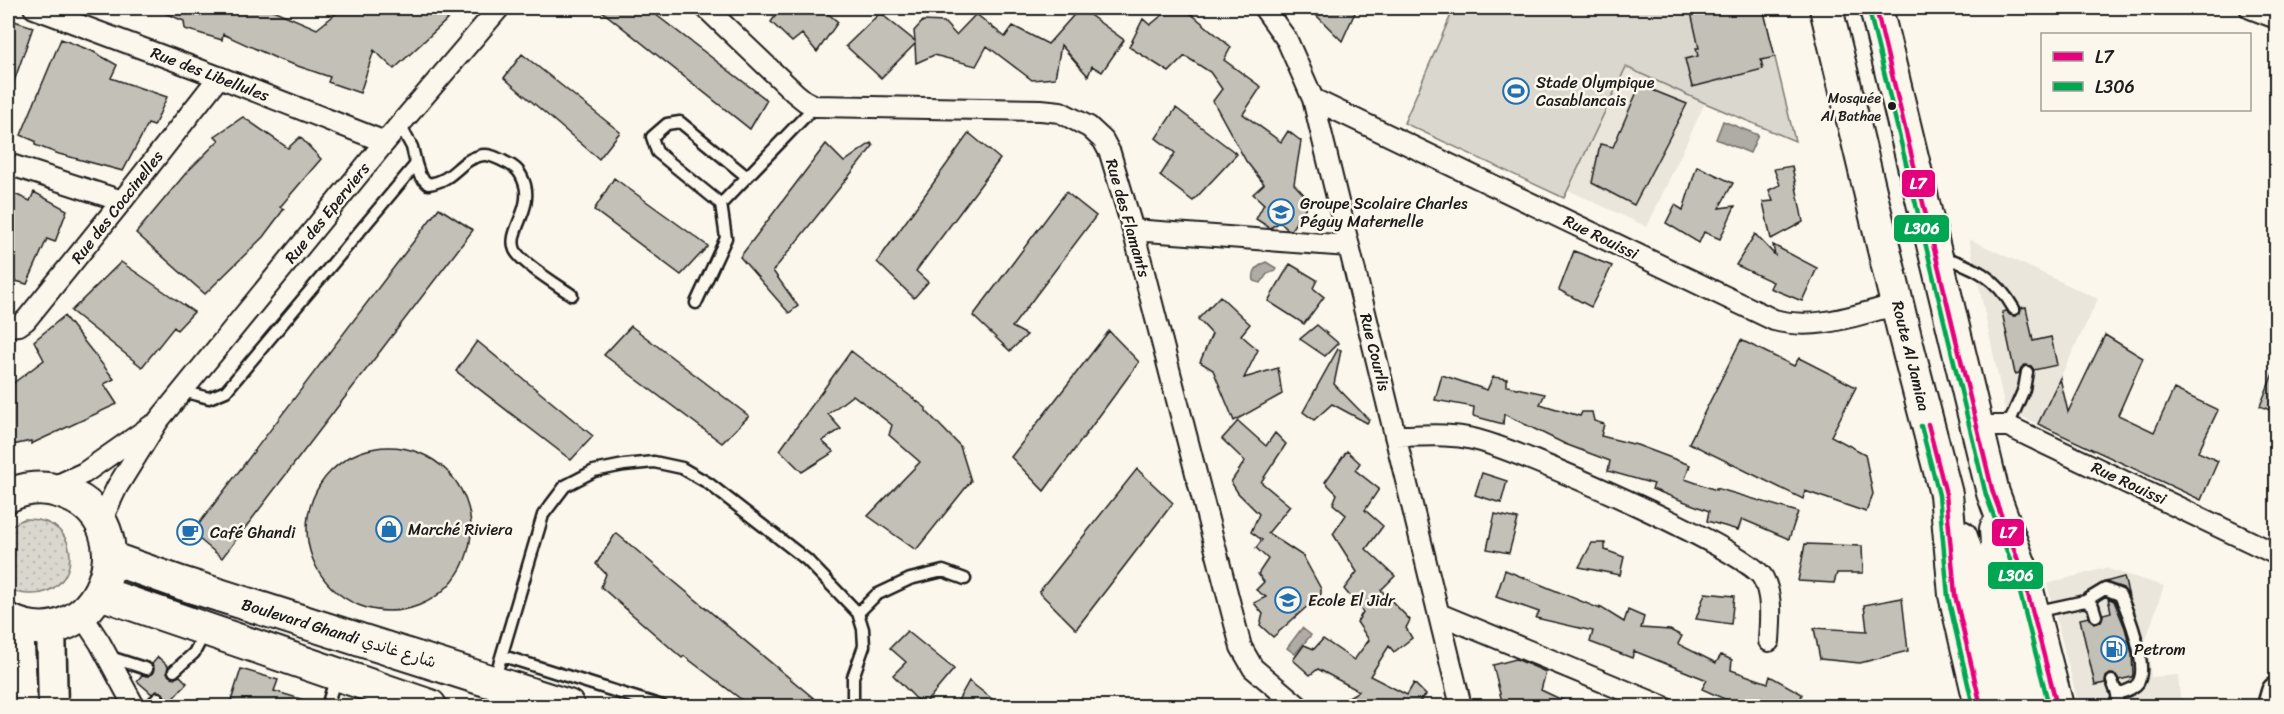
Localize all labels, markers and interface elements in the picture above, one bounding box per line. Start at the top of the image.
legend [2041,33,2251,111]
street label: Rue des Libellules [147,38,274,110]
text: L7 [2095,41,2115,73]
place label: Stade Olympique Casablancais [1536,68,1655,115]
text: L306 [2095,71,2135,103]
sports icon: Stade Olympique Casablancais [1501,76,1531,106]
place label: Mosquée Al Bathae [1820,86,1881,129]
marker: Mosquée Al Bathae [1886,100,1898,112]
street label: Rue des Coccinelles [63,143,171,270]
street label: Rue des Eperviers [277,155,378,270]
street label: Rue des Flamants [1097,155,1159,281]
line badge: L7 [1901,169,1936,198]
text: L7 [1910,169,1928,198]
place label: Groupe Scolaire Charles Péguy Maternelle [1300,189,1468,236]
school or university icon: Groupe Scolaire Charles Péguy Maternelle [1266,197,1296,227]
street label: Rue Rouissi [1558,206,1644,268]
line badge: L306 [1893,214,1950,243]
text: L306 [1904,214,1940,243]
street label: Route Al Jamiaa [1883,298,1939,414]
street label: Rue Courlis [1351,310,1399,394]
street label: Rue Rouissi [2086,453,2172,513]
shop icon: Marché Riviera [374,514,404,544]
place label: Marché Riviera [408,515,513,544]
cafe icon: Café Ghandi [175,517,205,547]
place label: Café Ghandi [210,518,296,547]
line badge: L7 [1991,518,2025,547]
text: L7 [2000,518,2018,547]
line badge: L306 [1987,561,2044,590]
text: L306 [1998,561,2034,590]
school or university icon: Ecole El Jidr [1273,585,1303,615]
place label: Ecole El Jidr [1308,586,1396,615]
street label: Boulevard Ghandi شارع غاندي [238,590,440,676]
fuel station icon: Petrom [2099,634,2129,664]
place label: Petrom [2134,635,2186,664]

